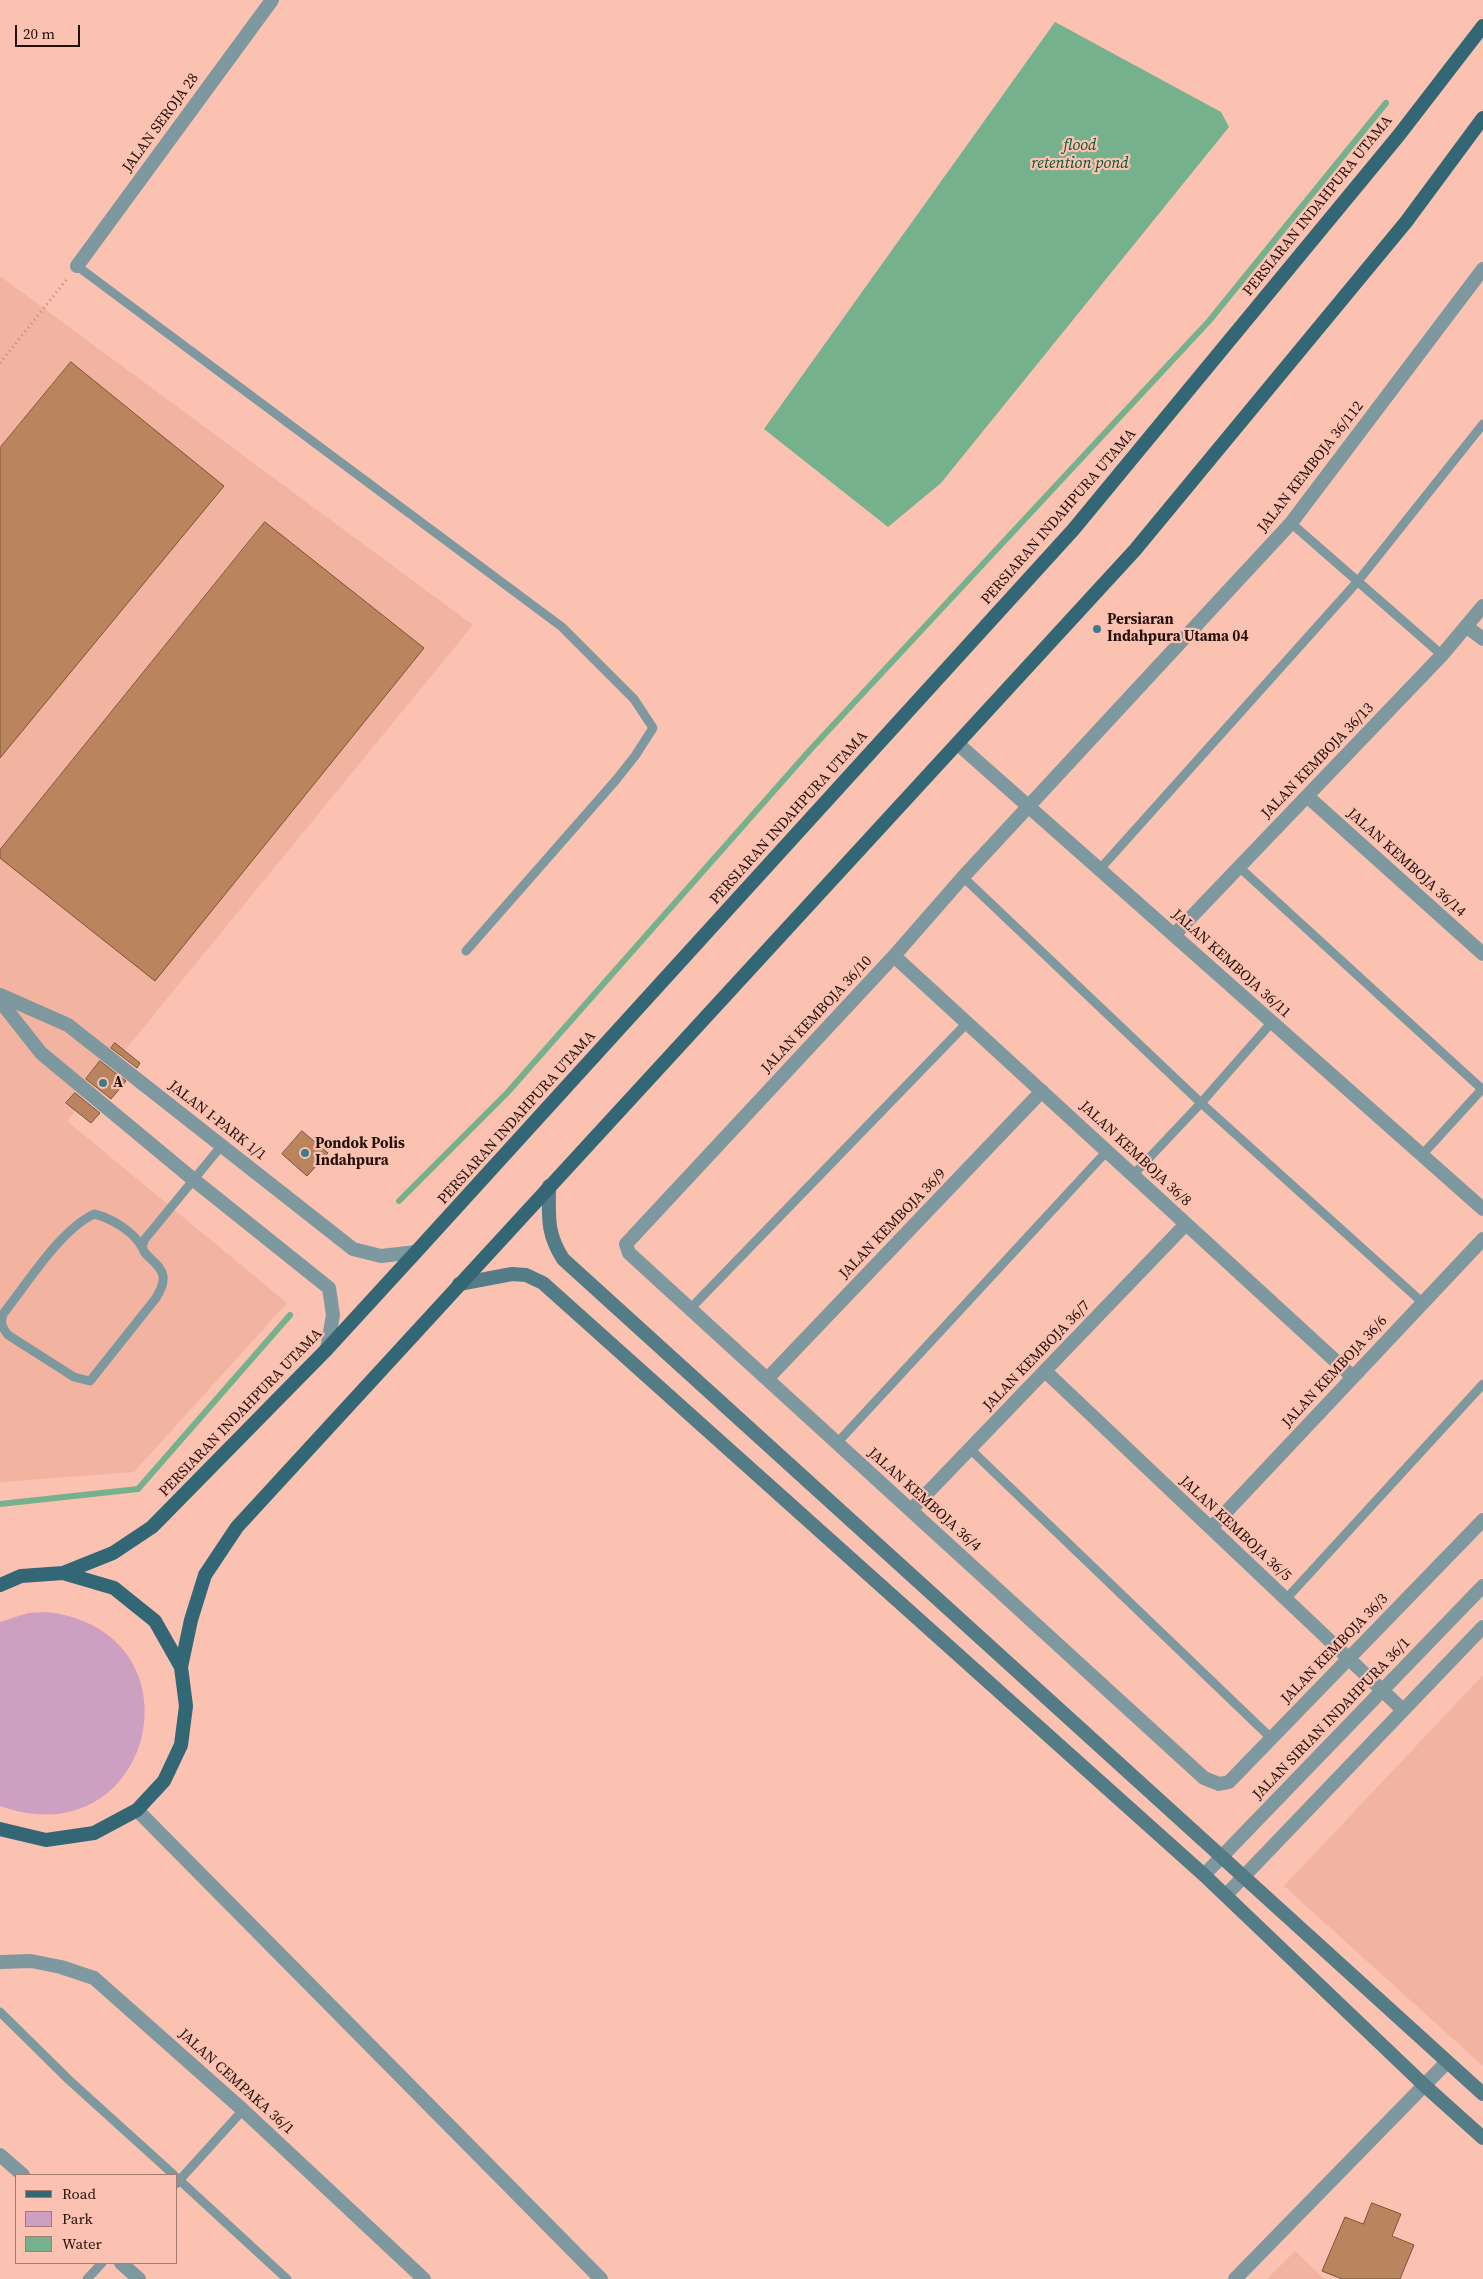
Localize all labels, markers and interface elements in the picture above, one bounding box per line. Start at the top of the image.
scale bar [18,15,82,47]
text: 20 m [23,23,55,44]
street label: JALAN SEROJA 28 [119,70,203,176]
street label: PERSIARAN INDAHPURA UTAMA [1240,112,1396,300]
water label: flood retention pond [1031,136,1129,174]
street label: JALAN KEMBOJA 36/112 [1254,398,1368,536]
street label: PERSIARAN INDAHPURA UTAMA [978,425,1140,609]
place label: Persiaran Indahpura Utama 04 [1107,611,1249,646]
marker: Persiaran Indahpura Utama 04 [1091,623,1103,635]
street label: JALAN KEMBOJA 36/13 [1258,699,1378,823]
street label: PERSIARAN INDAHPURA UTAMA [706,728,872,908]
street label: JALAN KEMBOJA 36/14 [1343,805,1469,921]
street label: JALAN KEMBOJA 36/11 [1168,906,1294,1022]
street label: JALAN KEMBOJA 36/10 [758,953,876,1077]
street label: PERSIARAN INDAHPURA UTAMA [434,1028,600,1208]
place label: A [113,1074,123,1092]
marker: A [97,1077,109,1089]
street label: JALAN I-PARK 1/1 [164,1077,270,1165]
street label: JALAN KEMBOJA 36/8 [1075,1098,1195,1210]
place label: Pondok Polis Indahpura [315,1135,405,1170]
marker: Pondok Polis Indahpura [299,1147,311,1159]
street label: JALAN KEMBOJA 36/9 [836,1165,950,1283]
street label: JALAN KEMBOJA 36/7 [980,1297,1094,1415]
street label: JALAN KEMBOJA 36/6 [1279,1312,1391,1432]
street label: PERSIARAN INDAHPURA UTAMA [156,1325,326,1501]
street label: JALAN KEMBOJA 36/4 [864,1444,984,1556]
street label: JALAN KEMBOJA 36/5 [1175,1473,1295,1585]
street label: JALAN KEMBOJA 36/3 [1278,1590,1392,1708]
street label: JALAN SIRIAN INDAHPURA 36/1 [1250,1634,1414,1804]
street label: JALAN CEMPAKA 36/1 [175,2025,297,2139]
legend [15,2174,178,2264]
text: Road [62,2183,96,2204]
text: Park [62,2208,93,2229]
text: Water [62,2233,102,2254]

